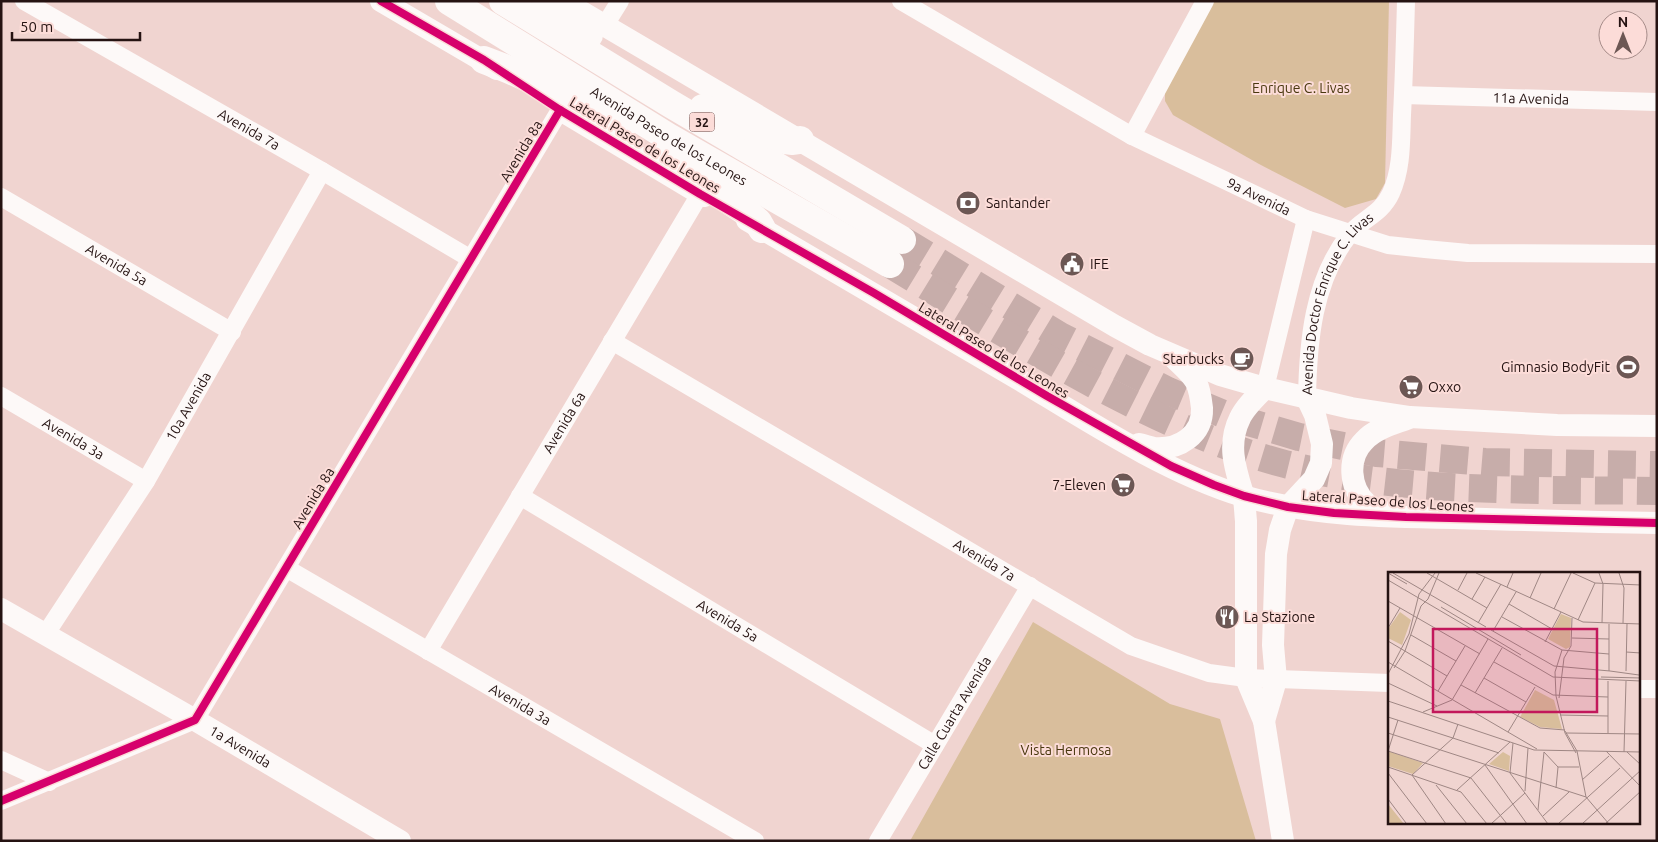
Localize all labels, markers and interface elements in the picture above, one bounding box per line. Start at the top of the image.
scale bar [12,10,140,42]
north arrow [1598,10,1648,60]
text: N [1618,14,1628,30]
text: 50 m [20,18,53,35]
park label: Enrique C. Livas [1252,80,1350,96]
street label: Avenida Paseo de los Leones [588,83,750,189]
street label: 11a Avenida [1492,89,1569,108]
street label: Lateral Paseo de los Leones [567,94,723,196]
street label: Avenida 7a [215,105,283,153]
road number: 32 [690,112,714,132]
street label: Avenida 8a [496,118,546,184]
street label: 9a Avenida [1224,174,1293,218]
bank icon: Santander [955,190,981,216]
place label: Santander [986,195,1051,211]
street label: Avenida Doctor Enrique C. Livas [1299,209,1376,395]
street label: Avenida 5a [83,240,150,289]
public building icon: IFE [1059,251,1085,277]
place label: IFE [1090,256,1109,272]
street label: Lateral Paseo de los Leones [916,299,1072,401]
cafe icon: Starbucks [1229,346,1255,372]
place label: Starbucks [1163,351,1224,367]
sports icon: Gimnasio BodyFit [1615,354,1641,380]
place label: Gimnasio BodyFit [1501,359,1610,375]
street label: 10a Avenida [163,369,214,444]
supermarket icon: Oxxo [1398,374,1424,400]
place label: Oxxo [1428,379,1461,395]
street label: Avenida 6a [540,389,588,456]
street label: Avenida 3a [40,414,107,463]
street label: Avenida 8a [288,465,338,531]
supermarket icon: 7-Eleven [1110,472,1136,498]
place label: 7-Eleven [1052,477,1106,493]
street label: Lateral Paseo de los Leones [1301,487,1475,515]
street label: Avenida 7a [951,536,1018,584]
inset map [1388,572,1640,824]
street label: Avenida 5a [694,596,761,645]
restaurant icon: La Stazione [1214,604,1240,630]
place label: La Stazione [1244,609,1315,625]
street label: Calle Cuarta Avenida [914,653,994,773]
street label: Avenida 3a [487,680,554,729]
street label: 1a Avenida [207,722,274,771]
park label: Vista Hermosa [1020,742,1112,758]

